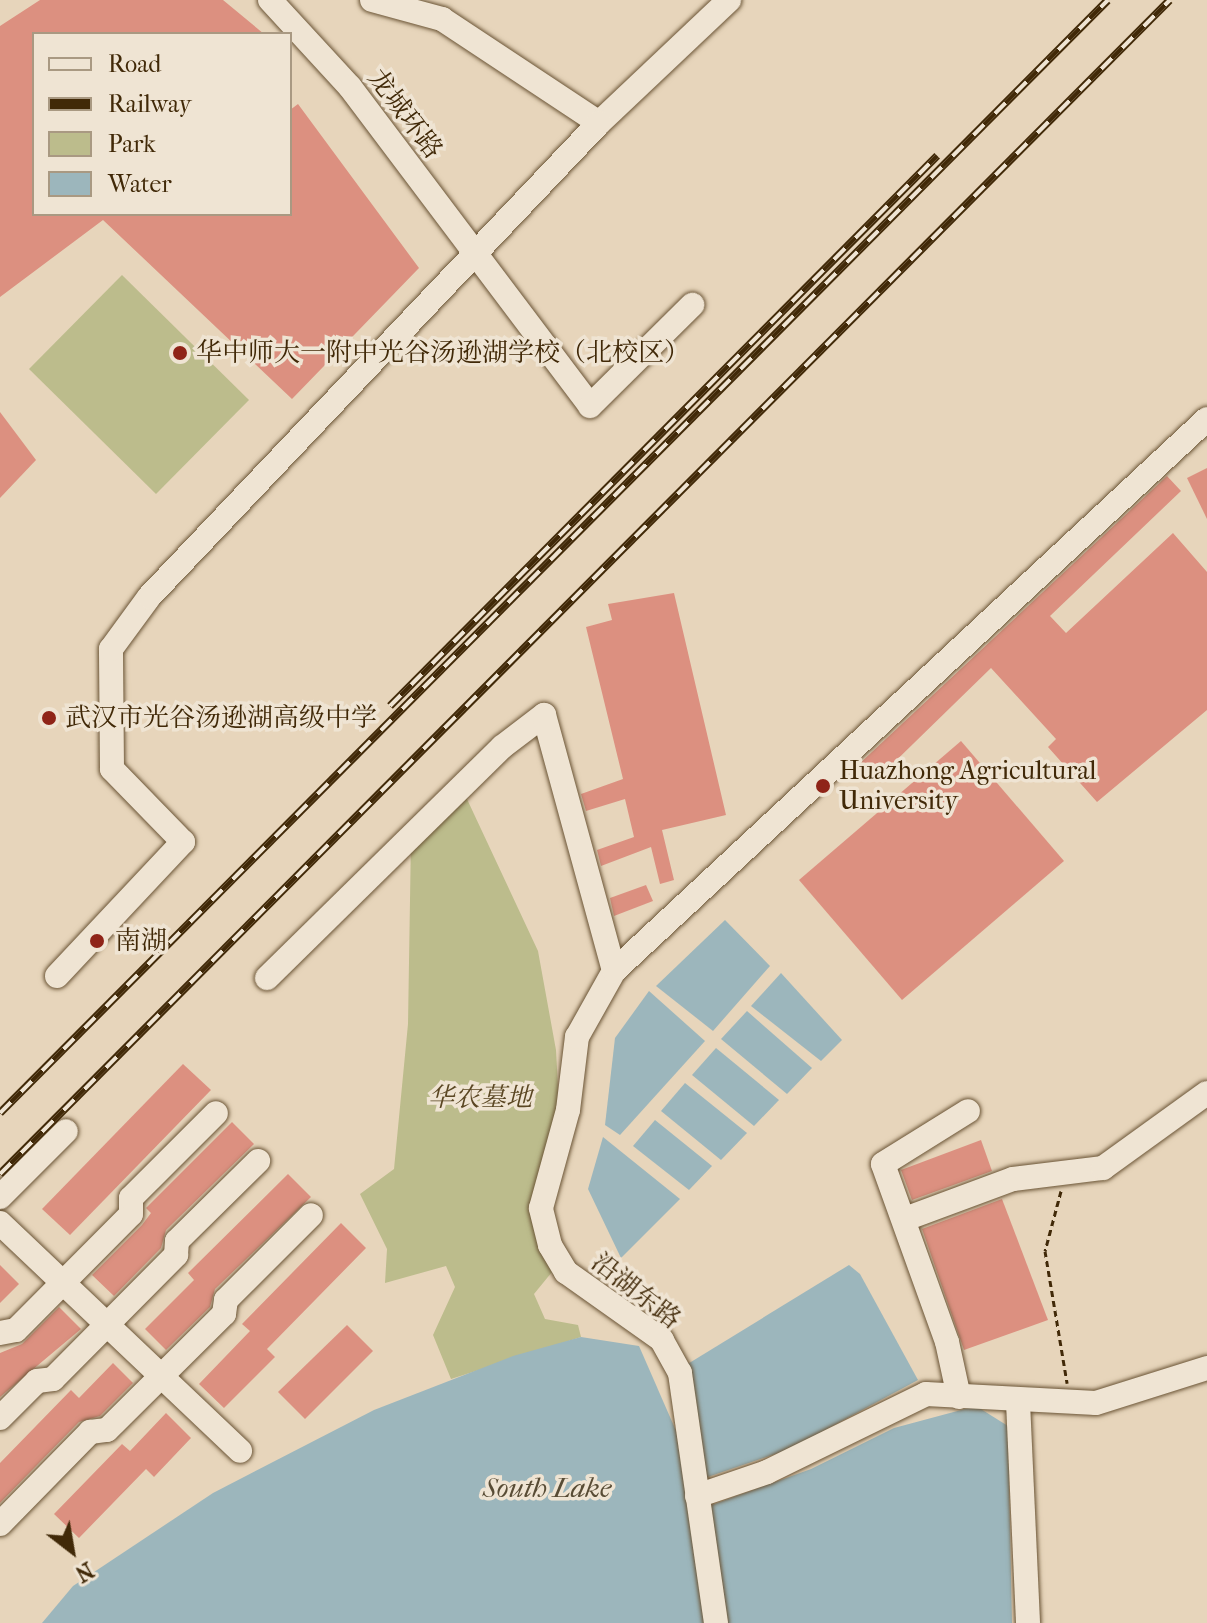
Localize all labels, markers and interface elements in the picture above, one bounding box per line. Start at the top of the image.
legend [32,32,292,216]
text: Road [108,50,161,78]
street label: 龙城环路 [361,63,449,165]
text: Railway [108,90,191,118]
text: Park [108,130,156,158]
text: Water [108,170,172,198]
place label: 华中师大一附中光谷汤逊湖学校（北校区） [196,337,690,369]
marker: 华中师大一附中光谷汤逊湖学校（北校区） [171,344,189,362]
place label: 武汉市光谷汤逊湖高级中学 [65,702,377,734]
marker: 武汉市光谷汤逊湖高级中学 [40,709,58,727]
place label: Huazhong Agricultural University [839,755,1097,816]
marker: Huazhong Agricultural University [814,777,832,795]
place label: 南湖 [115,925,167,957]
marker: 南湖 [86,930,108,952]
park label: 华农墓地 [428,1082,532,1114]
street label: 沿湖东路 [585,1247,687,1335]
water label: South Lake [483,1471,611,1505]
north arrow [32,1511,112,1591]
text: N [71,1556,98,1587]

